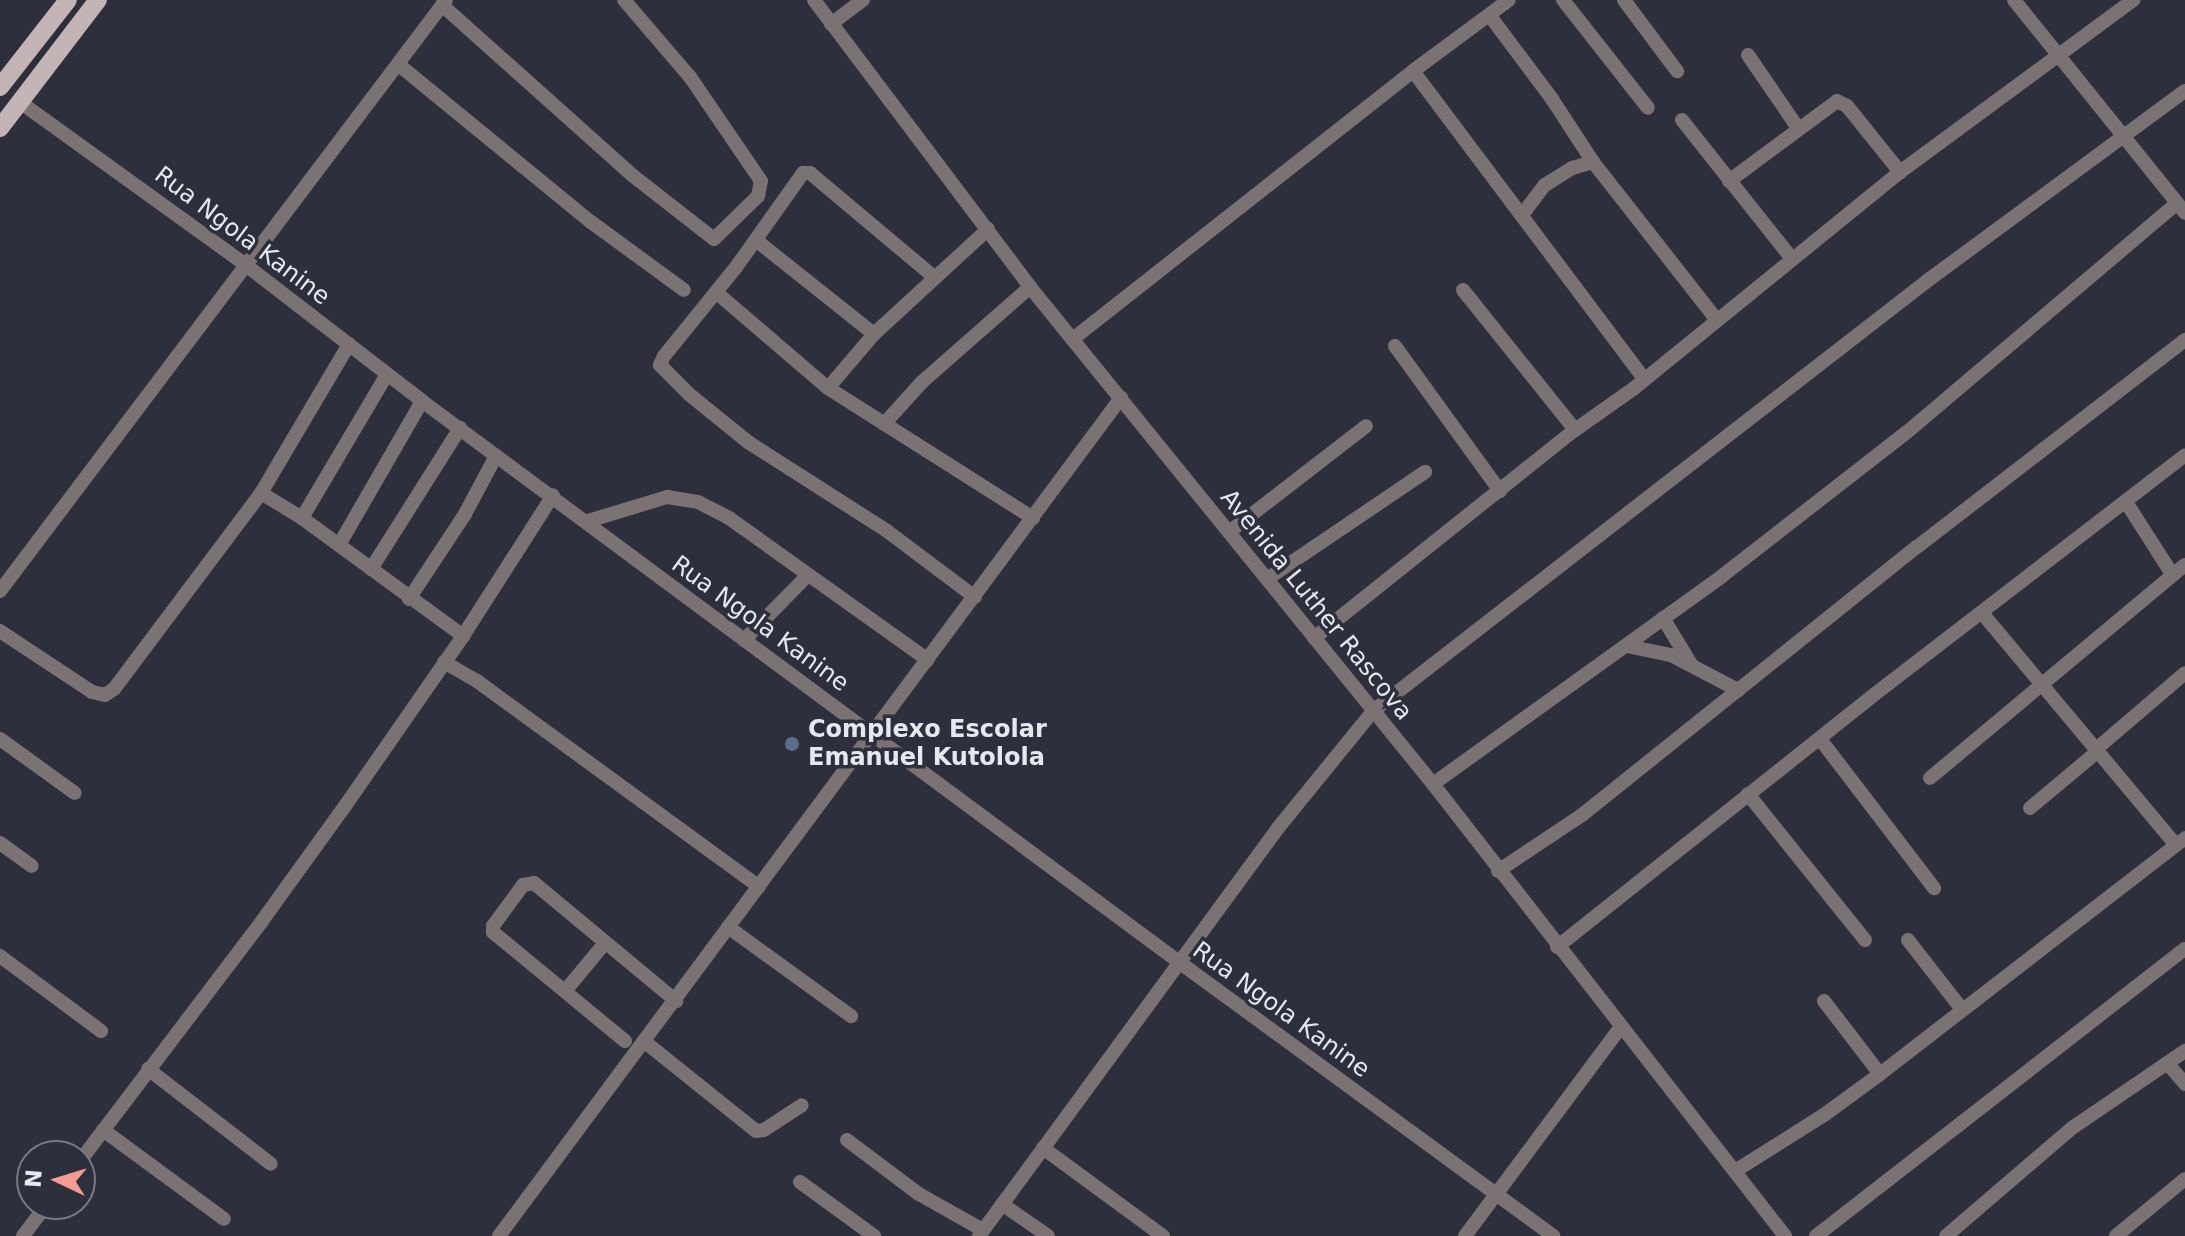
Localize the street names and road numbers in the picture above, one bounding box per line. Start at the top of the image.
street label: Rua Ngola Kanine [149,161,335,311]
street label: Avenida Luther Rascova [1214,484,1418,726]
street label: Rua Ngola Kanine [666,550,854,698]
street label: Rua Ngola Kanine [1187,936,1375,1084]

